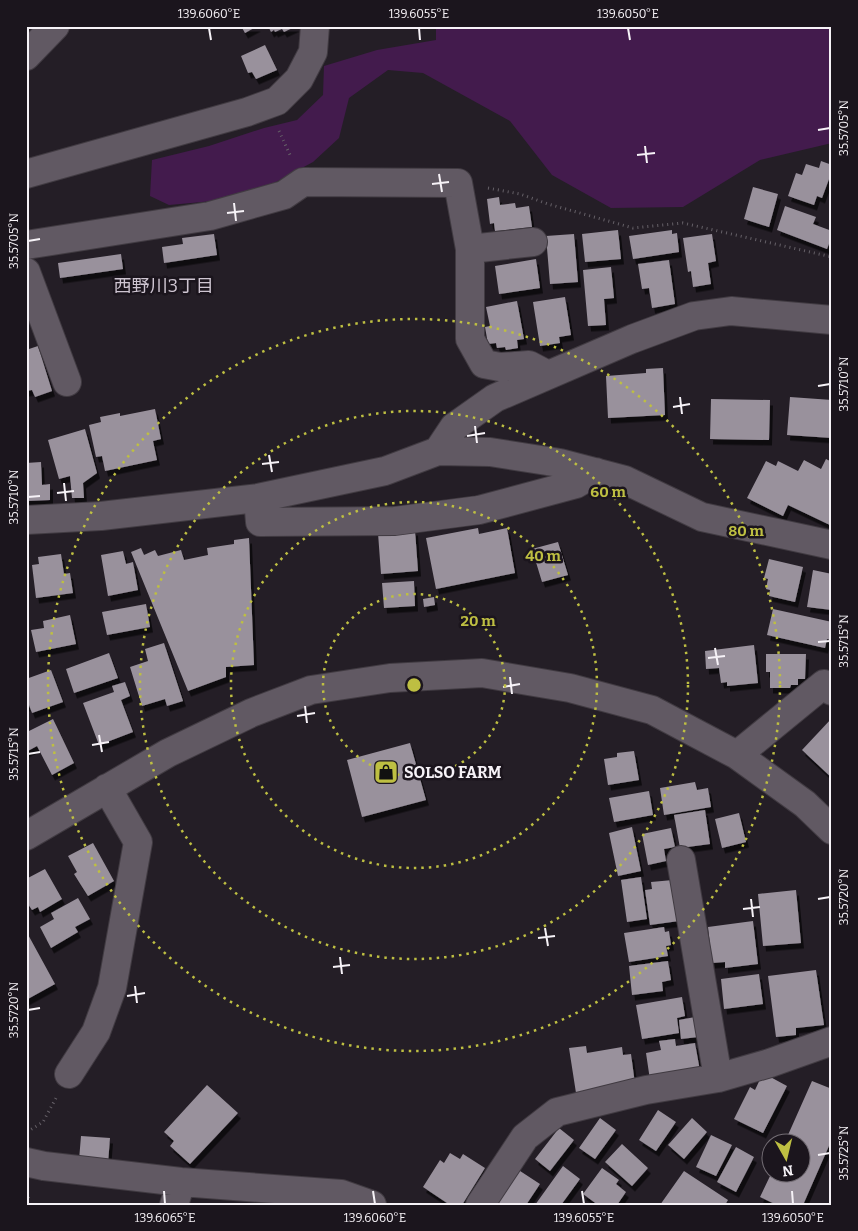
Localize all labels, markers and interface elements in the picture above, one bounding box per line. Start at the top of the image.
text: 139.6060°E [178,7,240,21]
text: 139.6055°E [389,7,449,21]
text: 139.6050°E [597,7,659,21]
text: 35.5705°N [837,99,851,156]
text: 35.5705°N [7,212,21,269]
district label: 西野川3丁目 [114,275,214,297]
text: 35.5710°N [837,356,851,411]
text: 35.5710°N [7,469,21,524]
text: 60 m [590,483,626,501]
text: 80 m [728,522,764,540]
text: 40 m [525,547,562,565]
text: 20 m [461,612,496,630]
text: 35.5715°N [837,614,851,668]
centre of rings [405,676,423,694]
text: 35.5715°N [7,727,21,781]
shop icon: SOLSO FARM [373,759,399,785]
place label: SOLSO FARM [404,763,502,782]
text: 35.5720°N [837,868,851,925]
text: 35.5720°N [7,981,21,1038]
text: 35.5725°N [837,1125,851,1181]
north arrow [760,1134,810,1184]
text: N [781,1161,794,1180]
text: 139.6065°E [135,1211,195,1225]
text: 139.6060°E [344,1211,406,1225]
text: 139.6055°E [554,1211,614,1225]
text: 139.6050°E [762,1211,824,1225]

